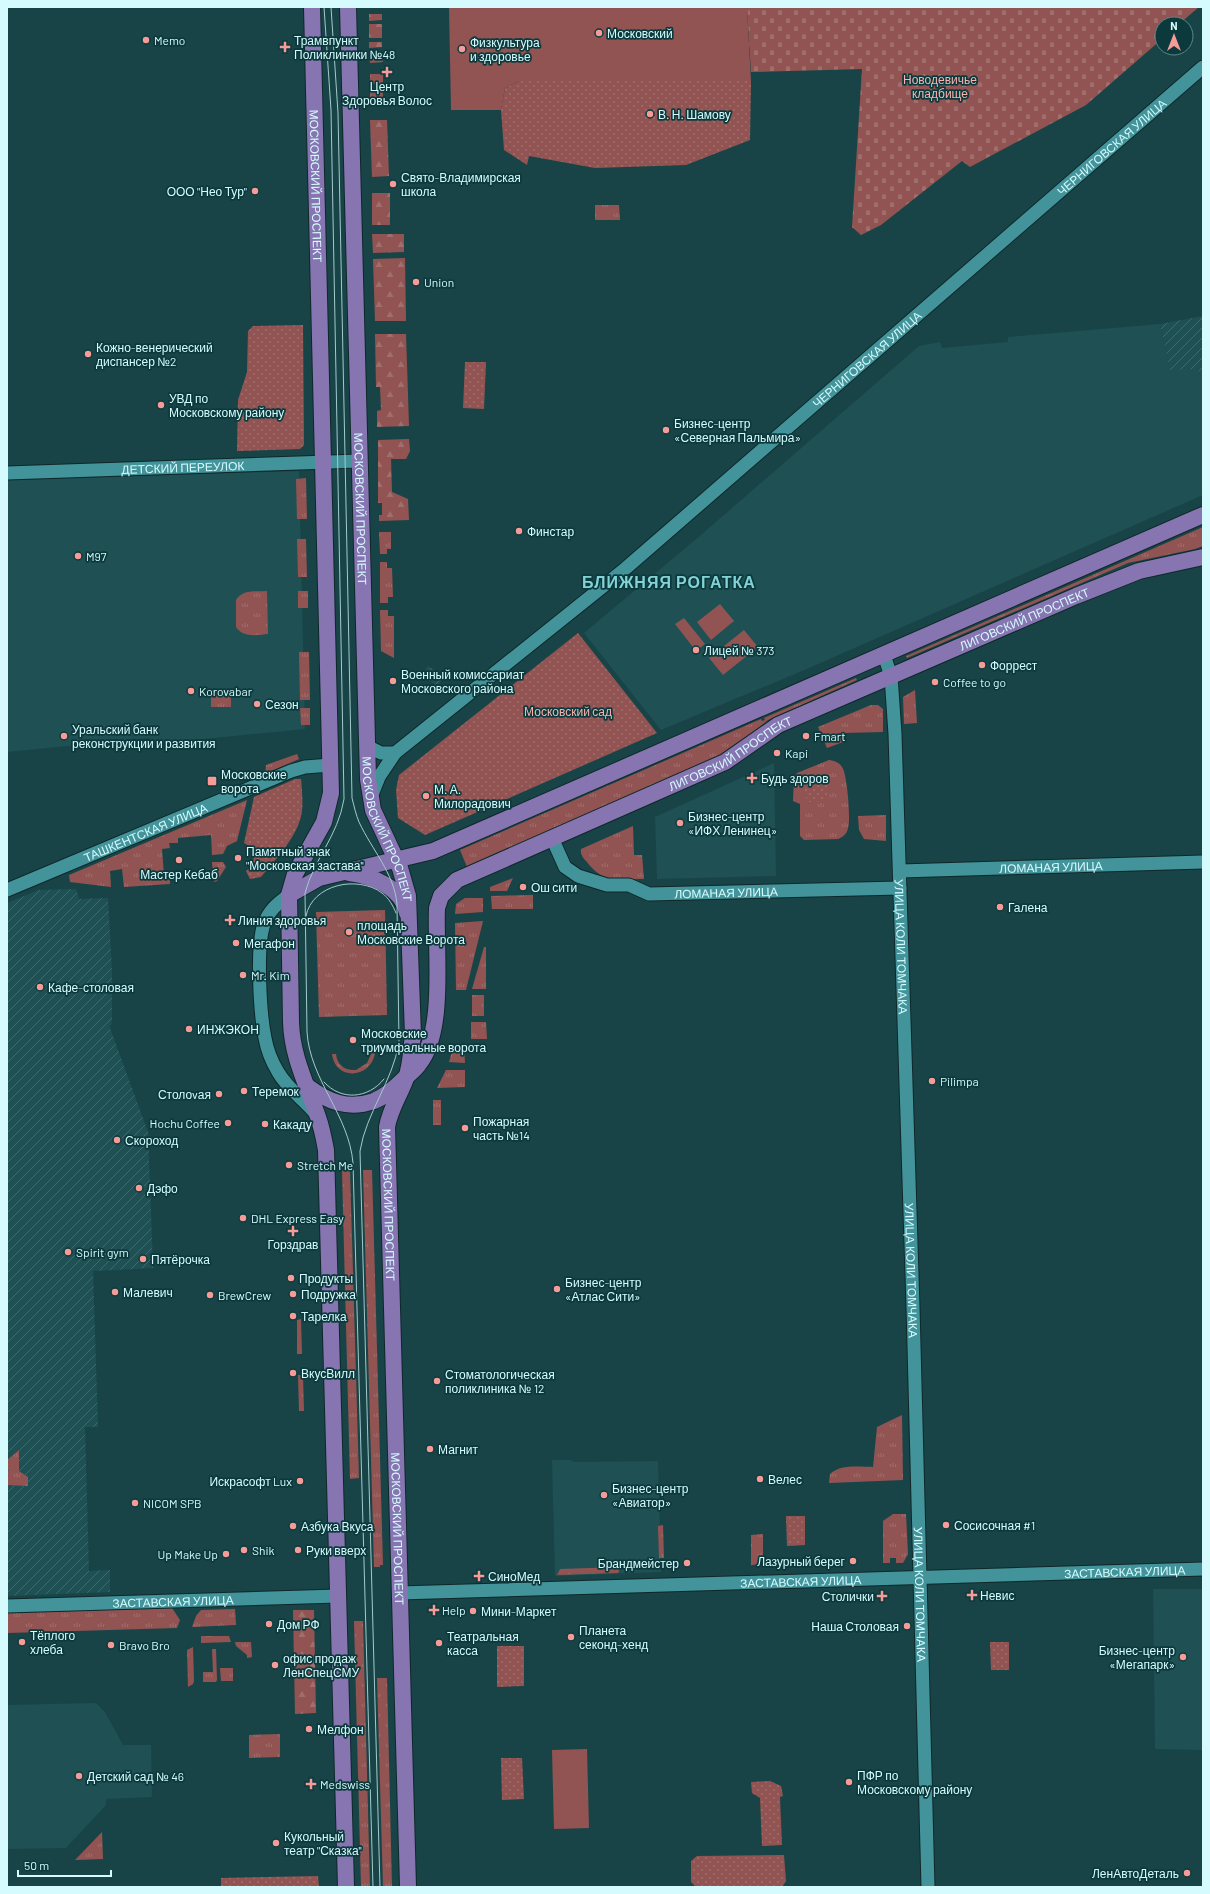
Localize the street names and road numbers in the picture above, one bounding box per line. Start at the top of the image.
street label: ЧЕРНИГОВСКАЯ УЛИЦА [1054,96,1169,198]
street label: МОСКОВСКИЙ ПРОСПЕКТ [307,110,325,263]
street label: ЧЕРНИГОВСКАЯ УЛИЦА [809,308,924,410]
street label: МОСКОВСКИЙ ПРОСПЕКТ [352,432,370,586]
street label: ДЕТСКИЙ ПЕРЕУЛОК [121,458,245,477]
street label: ЛИГОВСКИЙ ПРОСПЕКТ [957,584,1092,653]
street label: ЛИГОВСКИЙ ПРОСПЕКТ [666,713,794,793]
street label: МОСКОВСКИЙ ПРОСПЕКТ [360,756,415,902]
street label: ТАШКЕНТСКАЯ УЛИЦА [82,800,209,864]
street label: ЛОМАНАЯ УЛИЦА [999,858,1103,875]
street label: УЛИЦА КОЛИ ТОМЧАКА [892,879,911,1014]
street label: ЛОМАНАЯ УЛИЦА [674,884,778,900]
street label: МОСКОВСКИЙ ПРОСПЕКТ [380,1128,398,1282]
street label: УЛИЦА КОЛИ ТОМЧАКА [902,1203,921,1338]
street label: МОСКОВСКИЙ ПРОСПЕКТ [389,1452,407,1606]
street label: УЛИЦА КОЛИ ТОМЧАКА [911,1527,929,1662]
street label: ЗАСТАВСКАЯ УЛИЦА [1064,1563,1185,1580]
street label: ЗАСТАВСКАЯ УЛИЦА [740,1572,862,1590]
street label: ЗАСТАВСКАЯ УЛИЦА [112,1592,234,1610]

